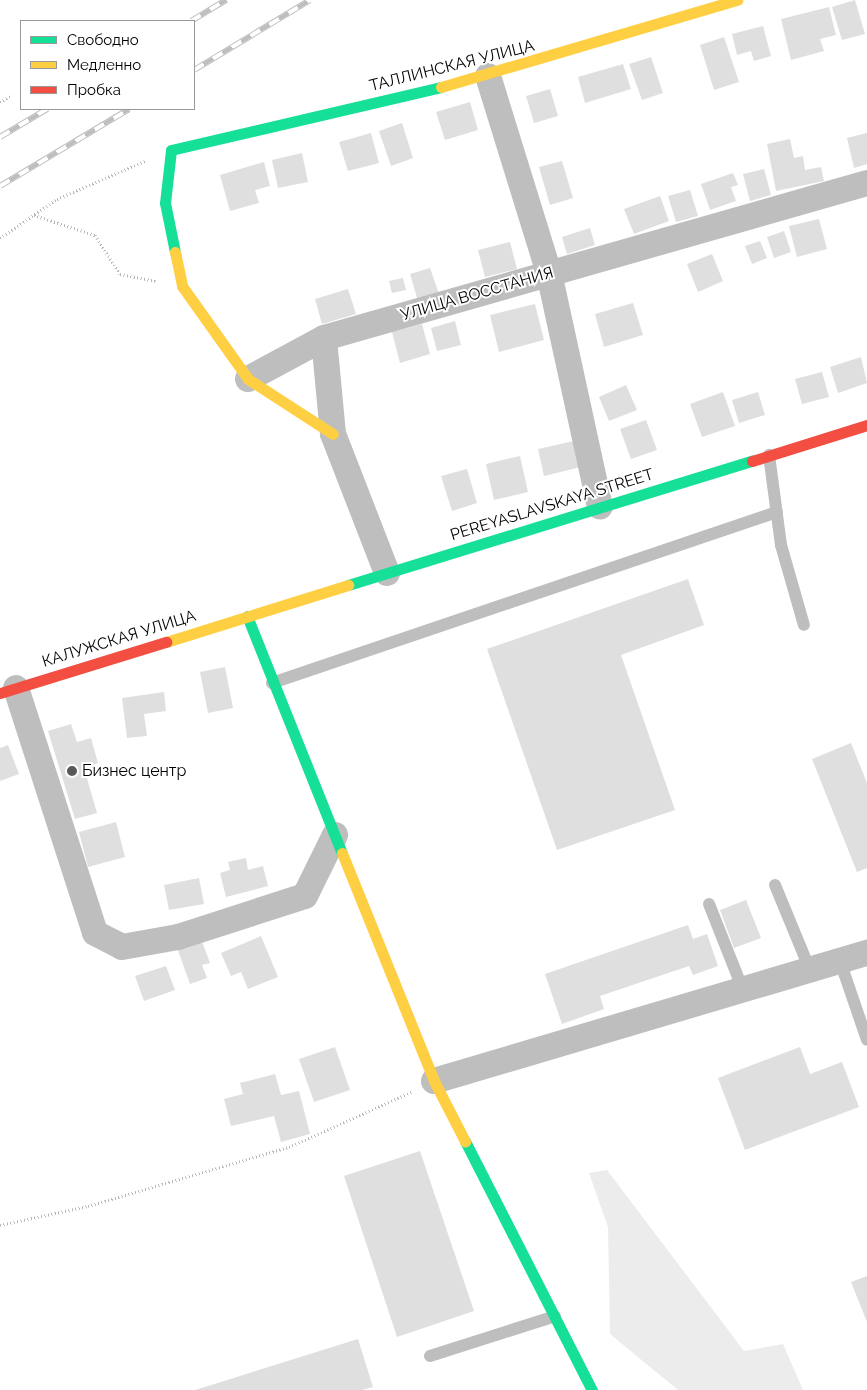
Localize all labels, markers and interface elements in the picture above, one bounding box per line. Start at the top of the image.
legend [20,20,195,110]
text: Свободно [67,31,139,49]
street label: ТАЛЛИНСКАЯ УЛИЦА [368,36,536,96]
text: Медленно [67,56,141,74]
text: Пробка [67,81,121,99]
street label: УЛИЦА ВОССТАНИЯ [398,263,556,325]
street label: PEREYASLAVSKAYA STREET [448,465,656,545]
street label: КАЛУЖСКАЯ УЛИЦА [40,606,198,672]
place label: Бизнес центр [82,761,186,781]
marker: Бизнес центр [66,765,78,777]

